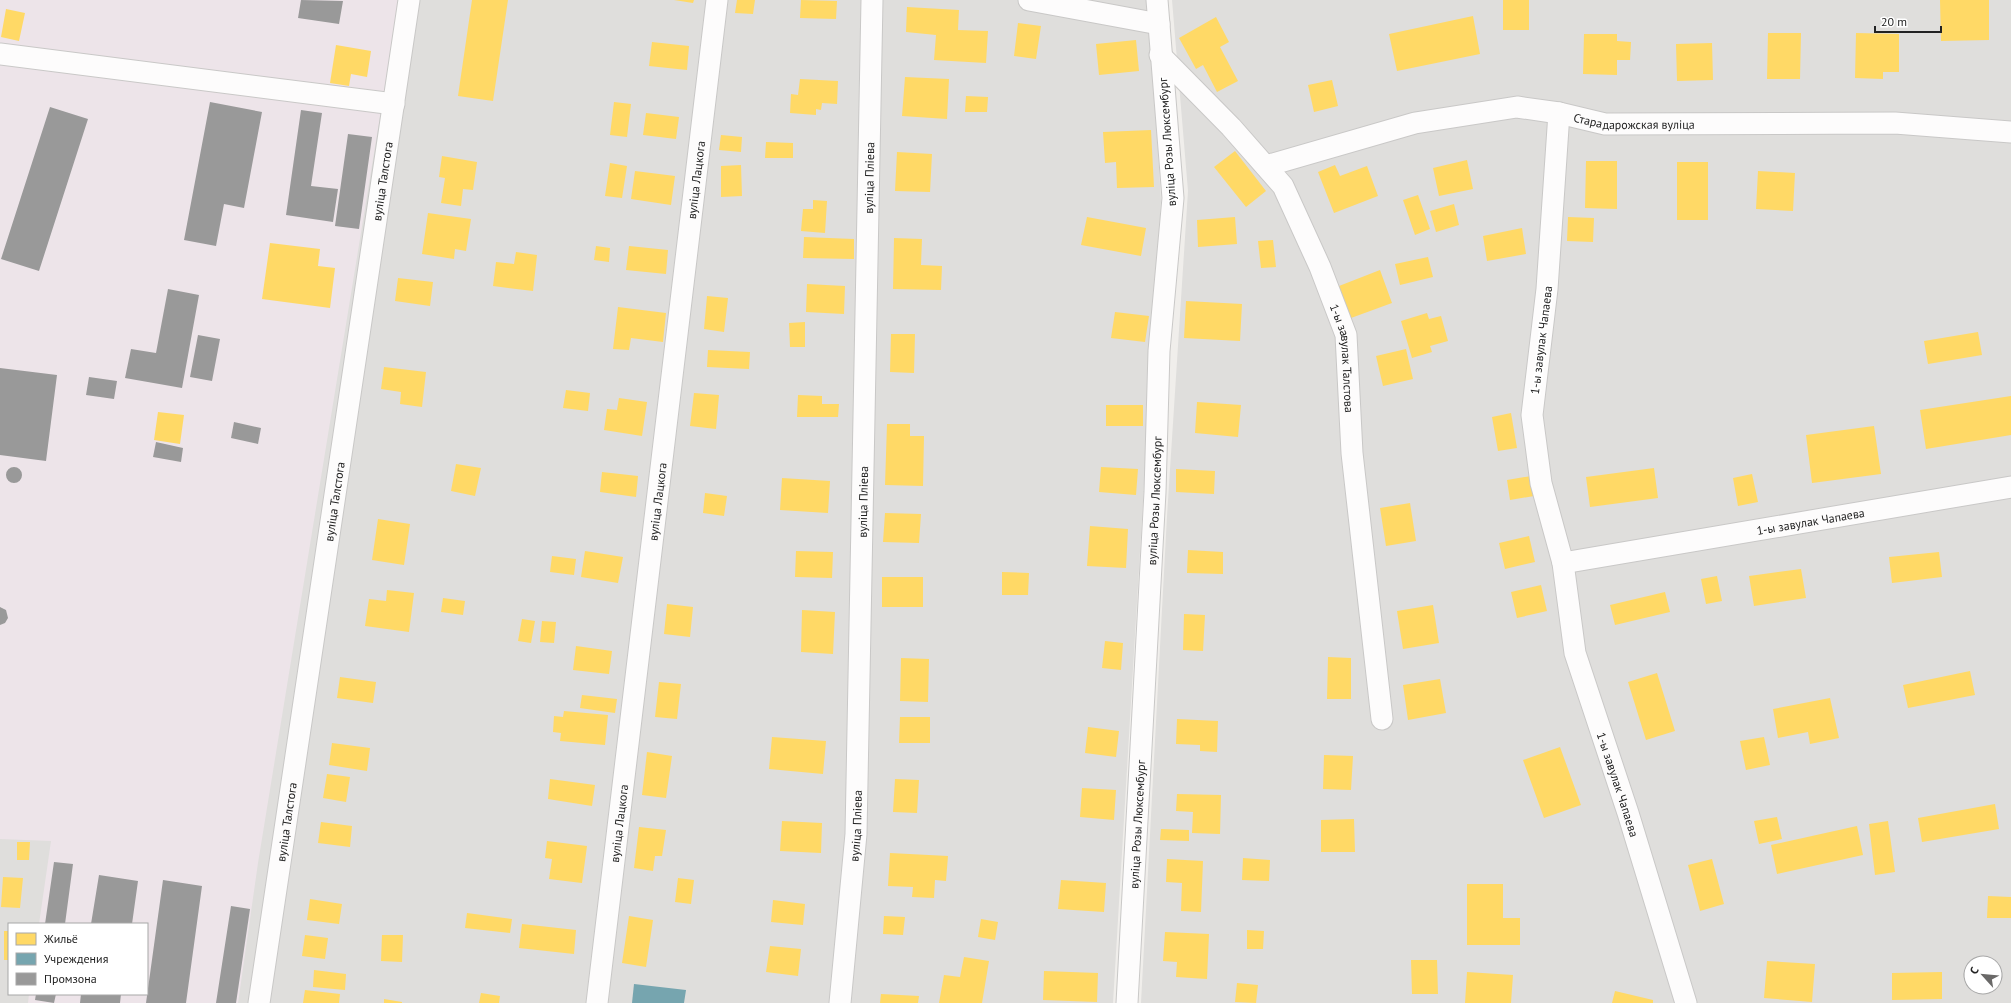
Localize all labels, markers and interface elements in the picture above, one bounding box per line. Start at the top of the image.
scale bar [1875,8,1941,34]
text: 20 m [1881,14,1907,29]
street label: вуліца Розы Люксембург [1155,77,1179,207]
street label: Старадарожская вуліца [1572,109,1695,132]
street label: вуліца Талстога [369,140,395,222]
street label: вуліца Лацкога [683,140,708,220]
street label: вуліца Пліева [860,142,877,214]
street label: 1-ы завулак Чапаева [1527,285,1555,395]
street label: 1-ы завулак Талстова [1327,301,1357,413]
street label: вуліца Розы Люксембург [1144,435,1164,566]
street label: вуліца Талстога [321,461,347,542]
street label: вуліца Лацкога [645,462,669,542]
street label: вуліца Пліева [854,466,871,538]
street label: 1-ы завулак Чапаева [1755,504,1866,538]
street label: 1-ы завулак Чапаева [1594,730,1642,839]
street label: вуліца Розы Люксембург [1126,759,1148,889]
street label: вуліца Талстога [273,781,299,863]
street label: вуліца Лацкога [606,783,631,863]
street label: вуліца Пліева [846,790,864,862]
legend [8,923,148,995]
text: Жильё [43,931,78,946]
text: Учреждения [44,951,108,966]
north arrow [1963,955,2003,995]
text: С [1966,965,1982,976]
text: Промзона [44,971,97,986]

